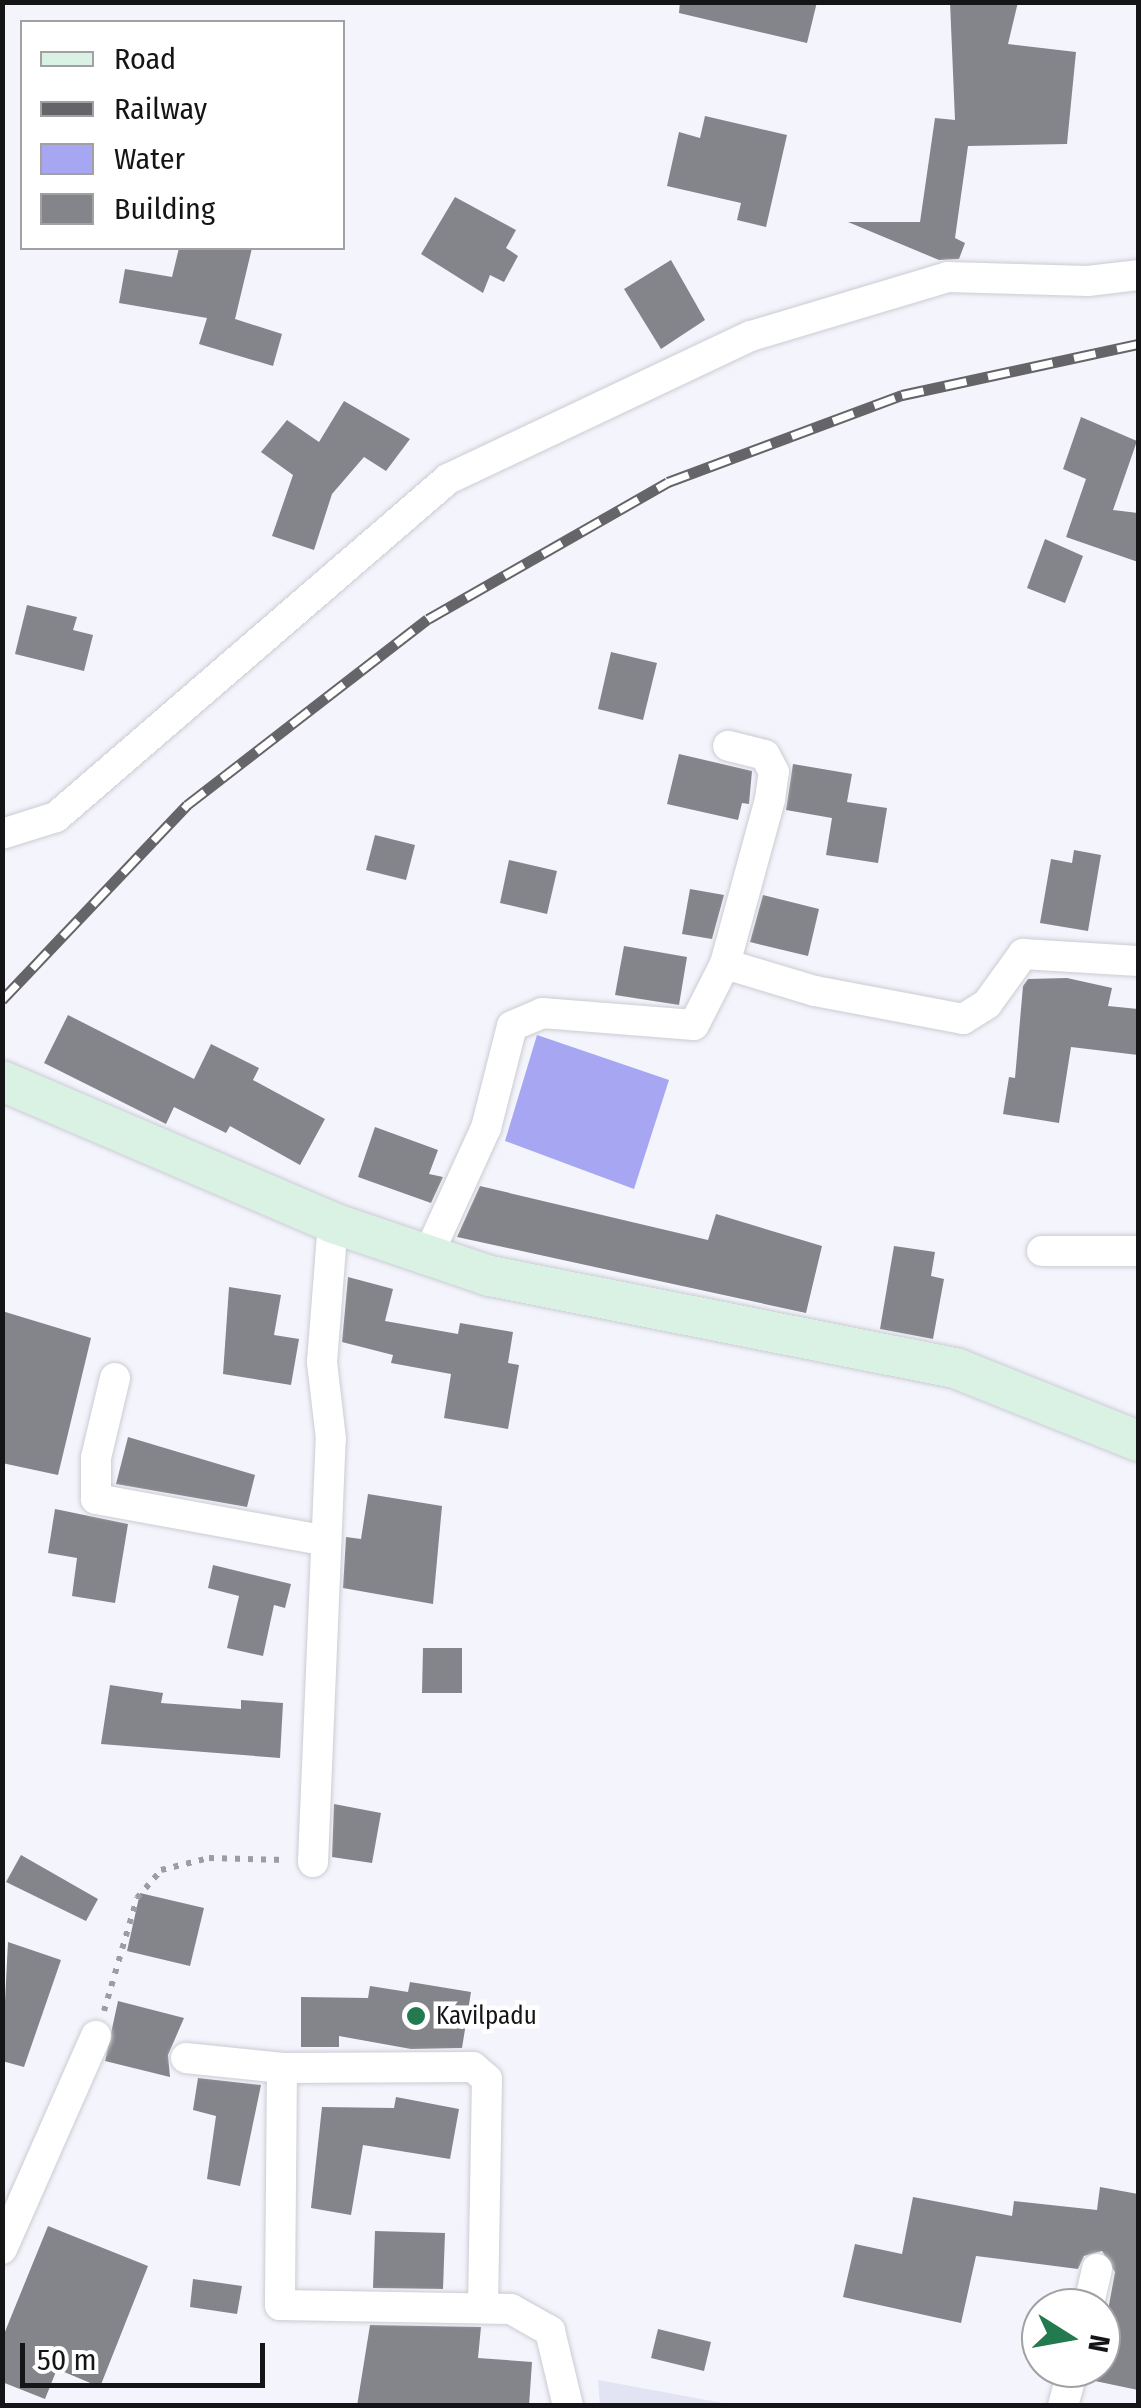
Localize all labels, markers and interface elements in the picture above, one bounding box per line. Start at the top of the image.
legend [20,20,345,250]
text: Road [114,41,176,77]
text: Railway [114,91,207,127]
text: Water [114,141,185,177]
text: Building [114,191,215,227]
place label: Kavilpadu [436,2001,537,2031]
marker: Kavilpadu [405,2005,427,2027]
north arrow [1021,2288,1121,2388]
scale bar [25,2323,270,2385]
text: N [1081,2332,1117,2355]
text: 50 m [37,2342,97,2378]

